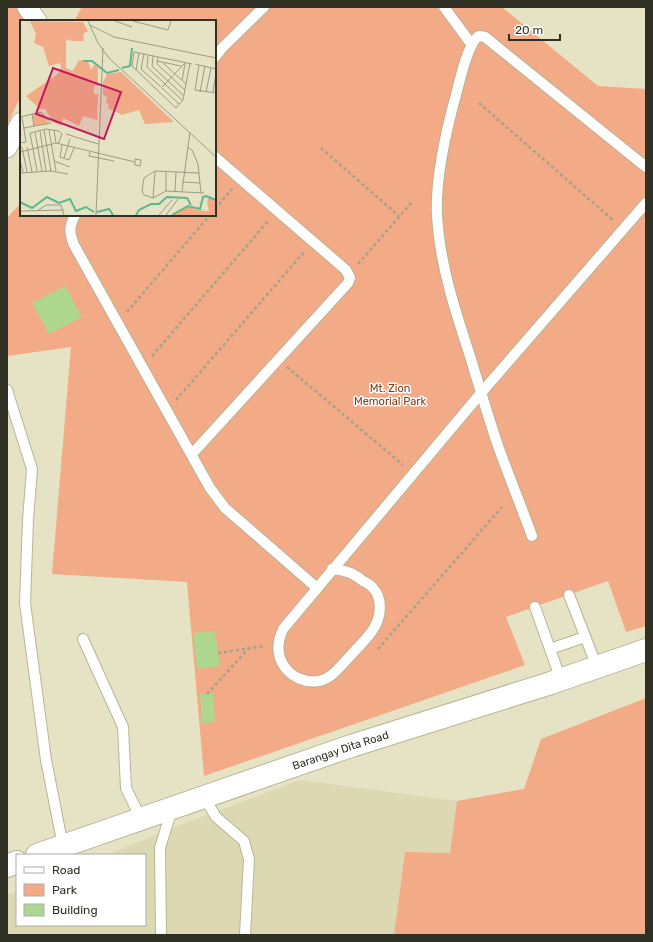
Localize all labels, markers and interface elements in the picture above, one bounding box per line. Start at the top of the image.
scale bar [509,16,560,42]
inset map [20,20,216,216]
text: 20 m [515,23,543,37]
park label: Mt. Zion Memorial Park [354,382,426,408]
street label: Barangay Dita Road [291,729,390,773]
legend [16,854,146,926]
text: Road [52,863,80,877]
text: Park [52,883,78,897]
text: Building [52,903,98,917]

